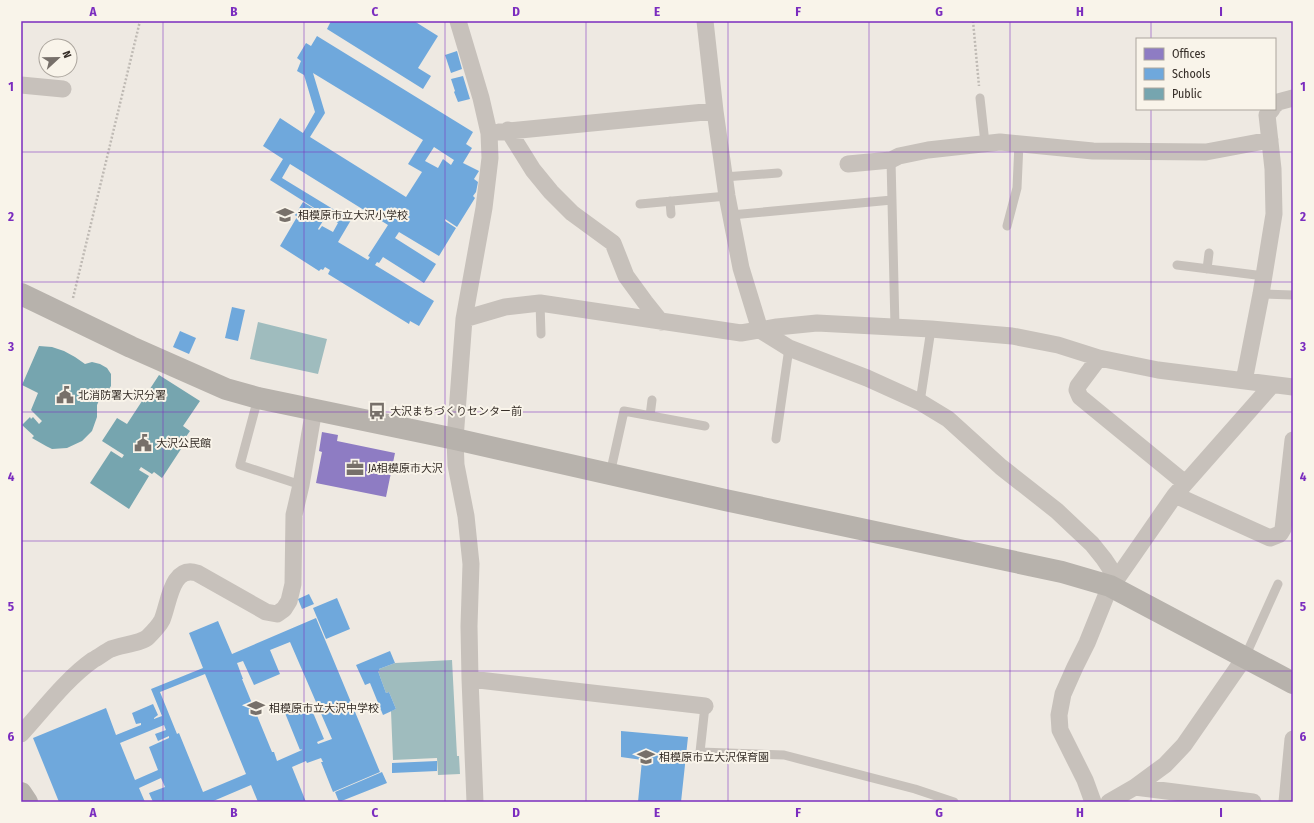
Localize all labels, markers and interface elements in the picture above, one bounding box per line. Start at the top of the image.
text: A [88,4,97,19]
text: B [230,4,238,19]
text: C [372,4,379,19]
text: D [512,4,520,19]
text: E [654,4,660,19]
text: F [795,4,801,19]
text: G [935,4,943,19]
text: H [1076,4,1084,19]
text: I [1219,4,1223,19]
north arrow [38,38,78,78]
legend [1136,38,1276,110]
text: Offices [1172,47,1205,61]
text: N [60,49,74,60]
text: Schools [1172,67,1210,81]
text: 1 [8,79,14,94]
text: 1 [1300,79,1306,94]
text: Public [1172,87,1202,101]
school or university icon: 相模原市立大沢小学校 [275,205,295,225]
text: 2 [7,209,14,224]
place label: 相模原市立大沢小学校 [298,209,408,222]
text: 2 [1299,209,1306,224]
text: 3 [7,339,14,354]
text: 3 [1299,339,1306,354]
public building icon: 北消防署大沢分署 [55,385,75,405]
place label: 北消防署大沢分署 [78,389,166,402]
bus stop icon: 大沢まちづくりセンター前 [367,401,387,421]
place label: 大沢まちづくりセンター前 [390,405,522,418]
public building icon: 大沢公民館 [133,433,153,453]
place label: 大沢公民館 [156,437,211,450]
office icon: JA相模原市大沢 [345,458,365,478]
place label: JA相模原市大沢 [368,462,443,475]
text: 4 [8,469,15,484]
text: 4 [1300,469,1307,484]
text: 5 [8,599,14,614]
text: 5 [1300,599,1306,614]
school or university icon: 相模原市立大沢中学校 [246,698,266,718]
place label: 相模原市立大沢中学校 [269,702,379,715]
text: 6 [8,729,15,744]
text: 6 [1300,729,1307,744]
school or university icon: 相模原市立大沢保育園 [636,747,656,767]
place label: 相模原市立大沢保育園 [659,751,769,764]
text: A [88,805,97,820]
text: B [230,805,238,820]
text: C [372,805,379,820]
text: D [512,805,520,820]
text: E [654,805,660,820]
text: F [795,805,801,820]
text: G [935,805,943,820]
text: H [1076,805,1084,820]
text: I [1219,805,1223,820]

